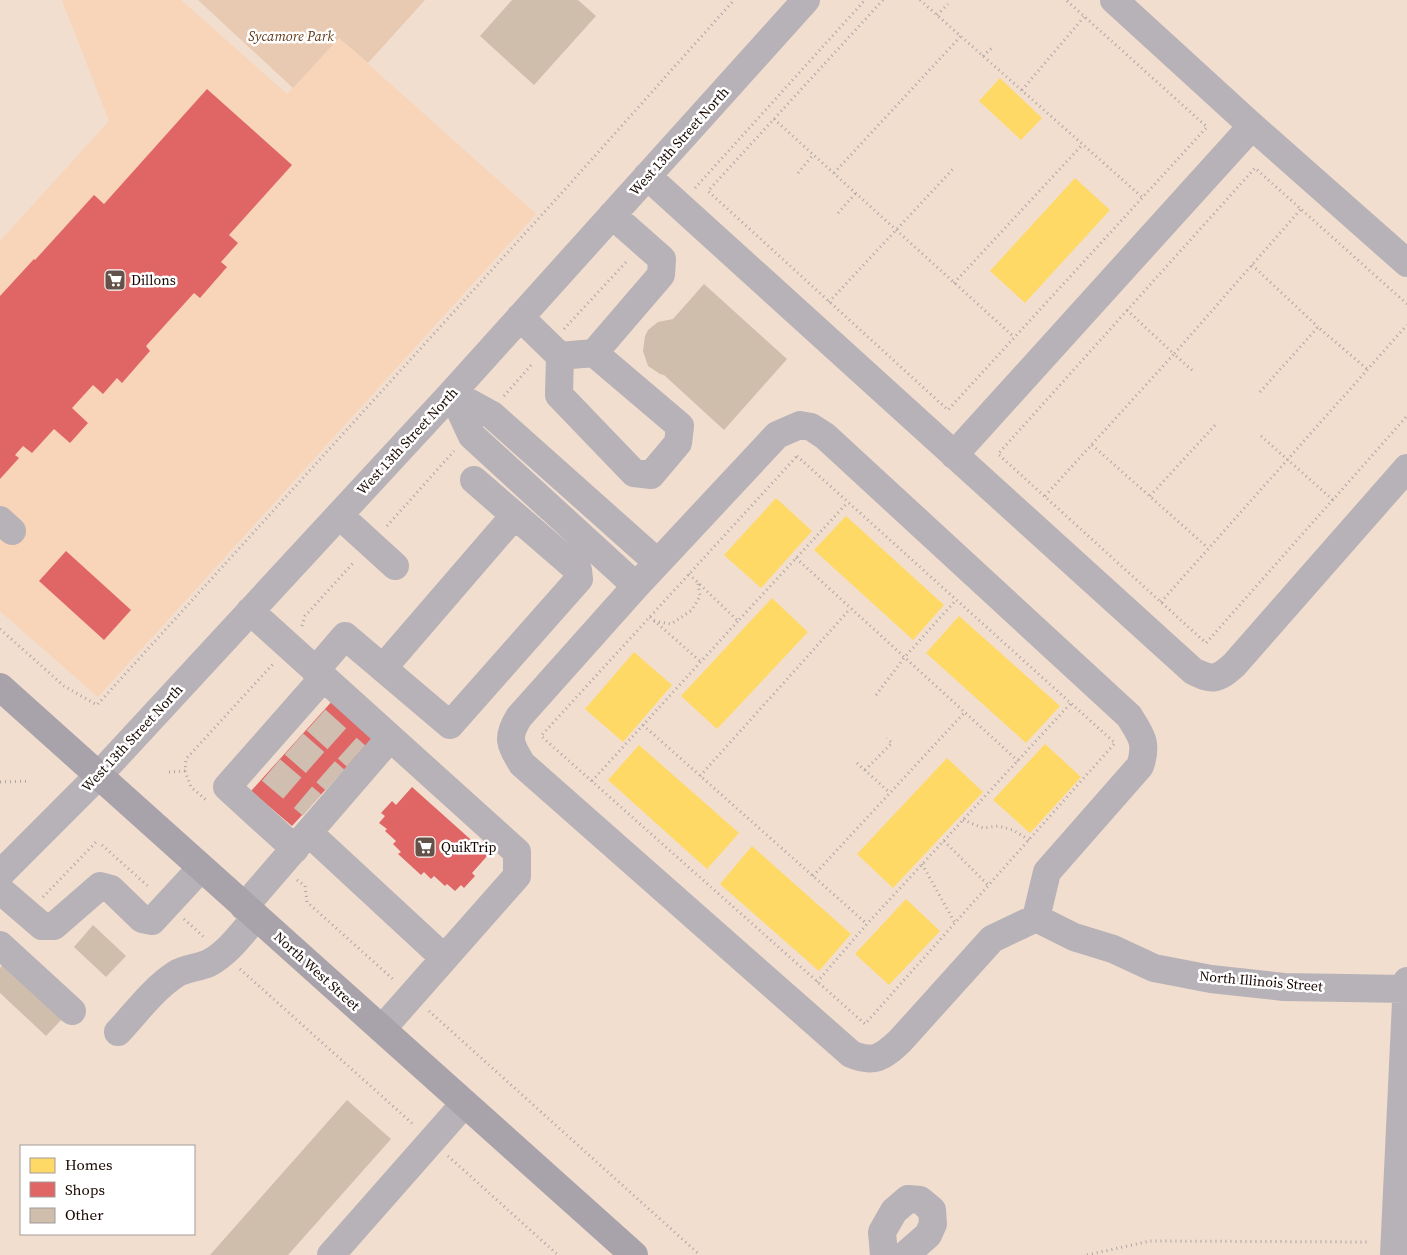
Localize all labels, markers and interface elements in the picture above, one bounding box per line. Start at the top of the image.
park label: Sycamore Park [248,26,334,46]
street label: West 13th Street North [625,82,733,200]
supermarket icon: Dillons [103,268,127,292]
place label: Dillons [131,270,176,290]
street label: West 13th Street North [352,383,462,499]
street label: West 13th Street North [77,680,187,796]
supermarket icon: QuikTrip [413,835,437,859]
place label: QuikTrip [441,837,496,857]
street label: North West Street [270,927,365,1015]
street label: North Illinois Street [1198,966,1324,996]
legend [20,1145,195,1235]
text: Homes [65,1154,112,1175]
text: Shops [65,1179,105,1200]
text: Other [65,1204,104,1225]

